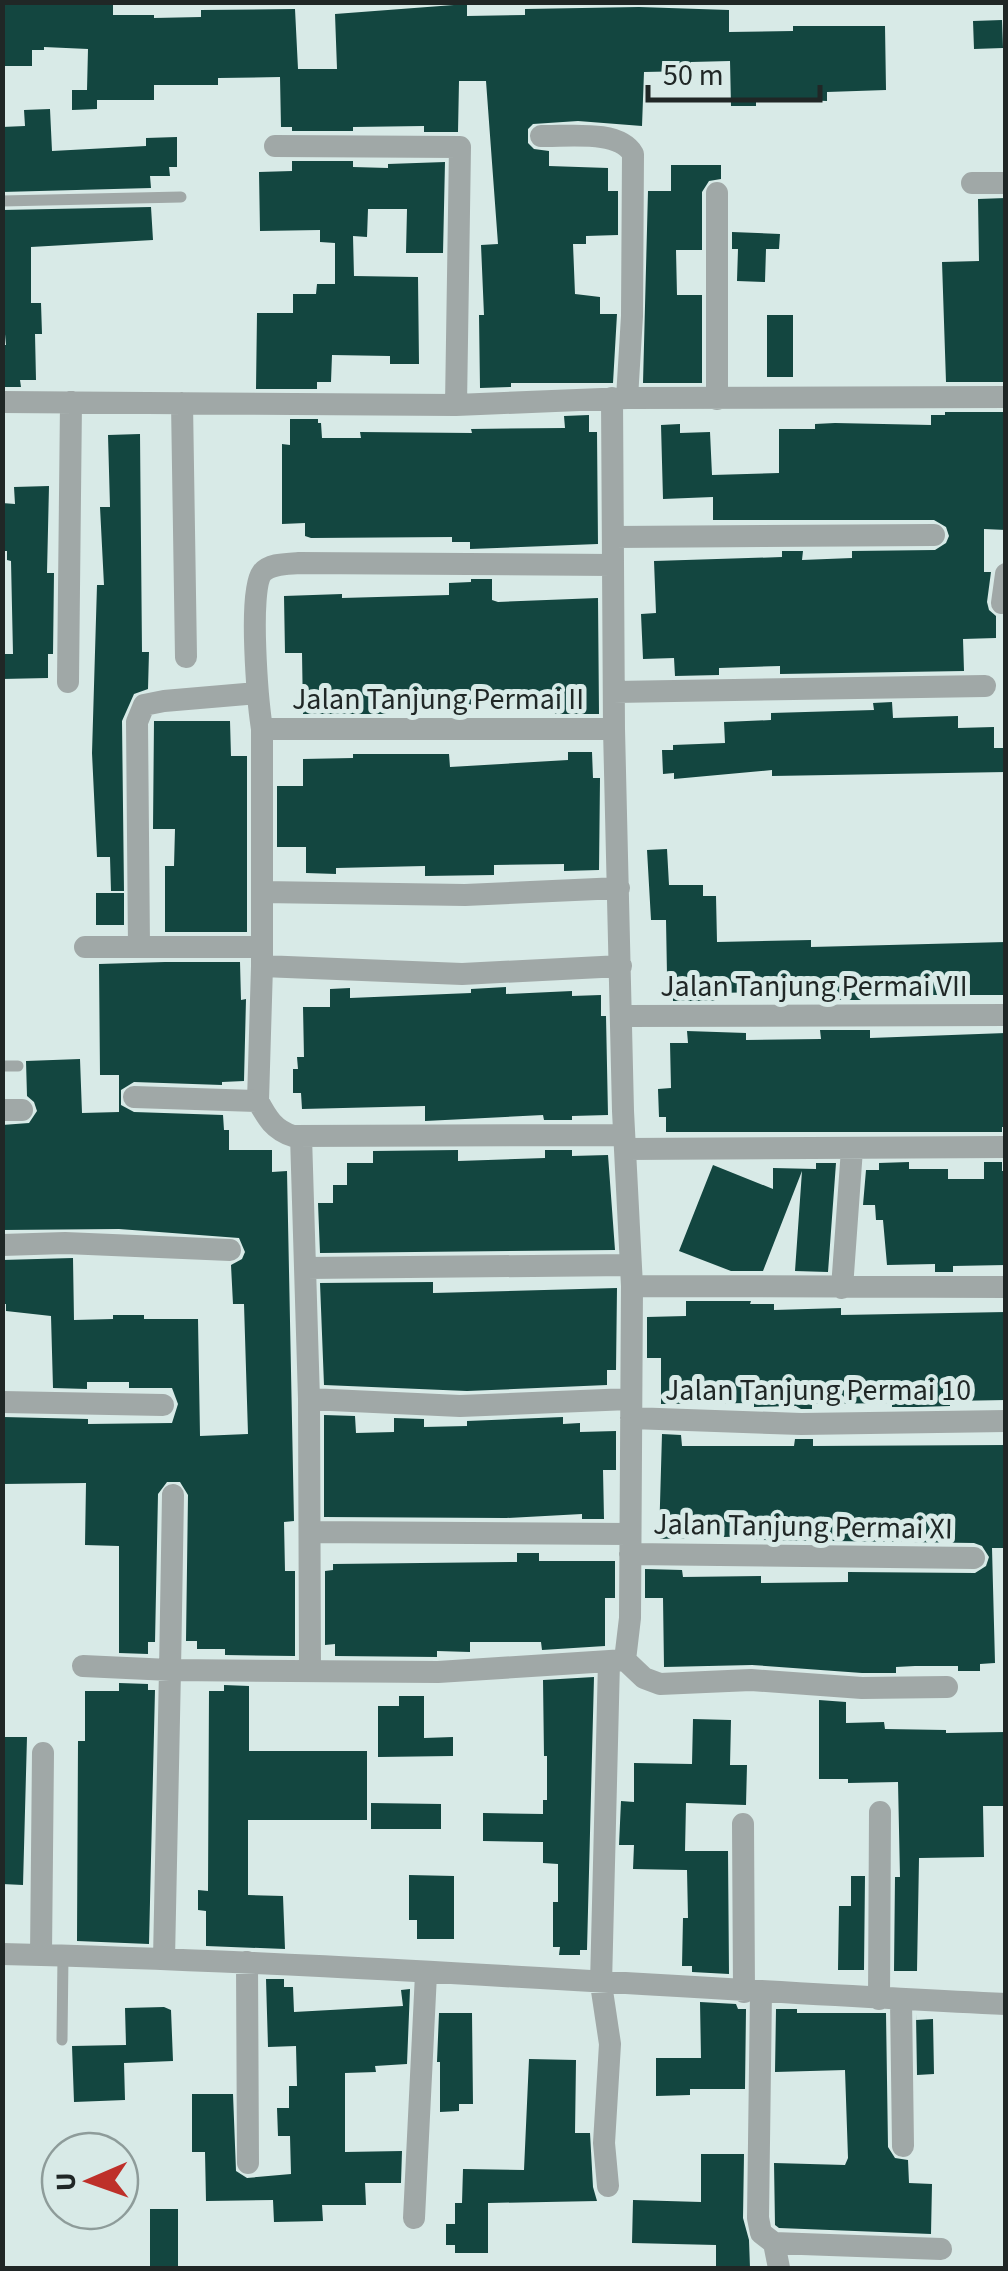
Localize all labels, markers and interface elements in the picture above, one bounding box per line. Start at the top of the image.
scale bar [648,40,820,102]
text: 50 m [663,54,724,97]
street label: Jalan Tanjung Permai II [292,678,584,721]
street label: Jalan Tanjung Permai VII [660,965,968,1008]
street label: Jalan Tanjung Permai 10 [665,1369,971,1412]
street label: Jalan Tanjung Permai XI [653,1502,953,1551]
north arrow [40,2131,140,2231]
text: U [46,2172,86,2192]

